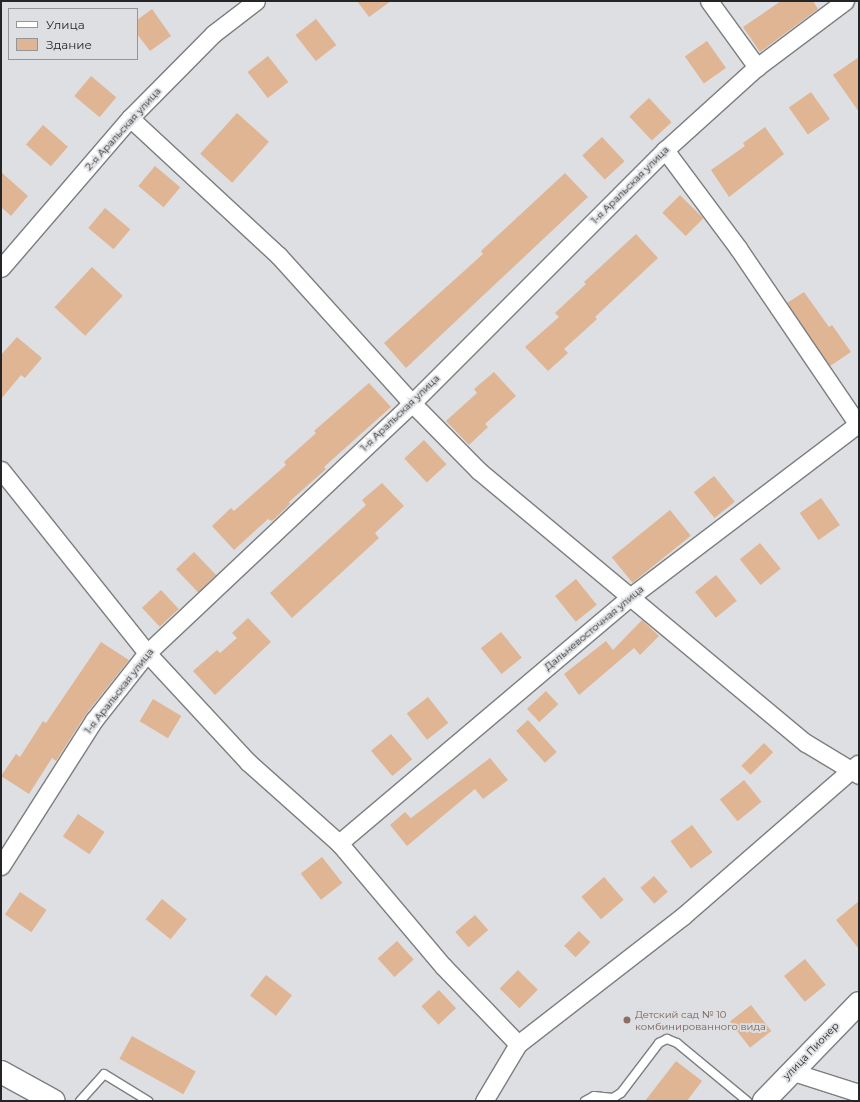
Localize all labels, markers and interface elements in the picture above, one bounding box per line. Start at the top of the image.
legend [8,8,138,60]
text: Улица [46,17,85,32]
text: Здание [46,37,92,52]
street label: 2-я Аральская улица [83,85,163,173]
street label: 1-я Аральская улица [589,144,671,226]
street label: 1-я Аральская улица [358,372,442,454]
street label: Дальневосточная улица [542,583,646,673]
street label: 1-я Аральская улица [82,646,156,736]
place label: Детский сад № 10 комбинированного вида [635,1008,766,1032]
marker: Детский сад № 10 комбинированного вида [622,1015,632,1025]
street label: улица Пионер [781,1020,841,1082]

